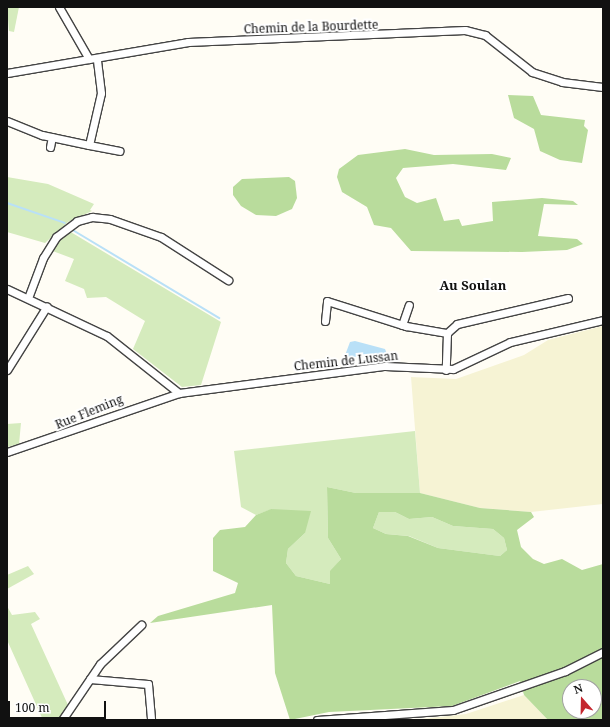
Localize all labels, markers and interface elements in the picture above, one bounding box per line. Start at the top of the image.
street label: Chemin de la Bourdette [243,17,379,37]
district label: Au Soulan [440,277,506,293]
street label: Chemin de Lussan [293,348,399,374]
street label: Rue Fleming [53,392,125,432]
north arrow [562,679,602,719]
text: N [571,680,585,697]
scale bar [10,693,108,719]
text: 100 m [15,699,50,716]

